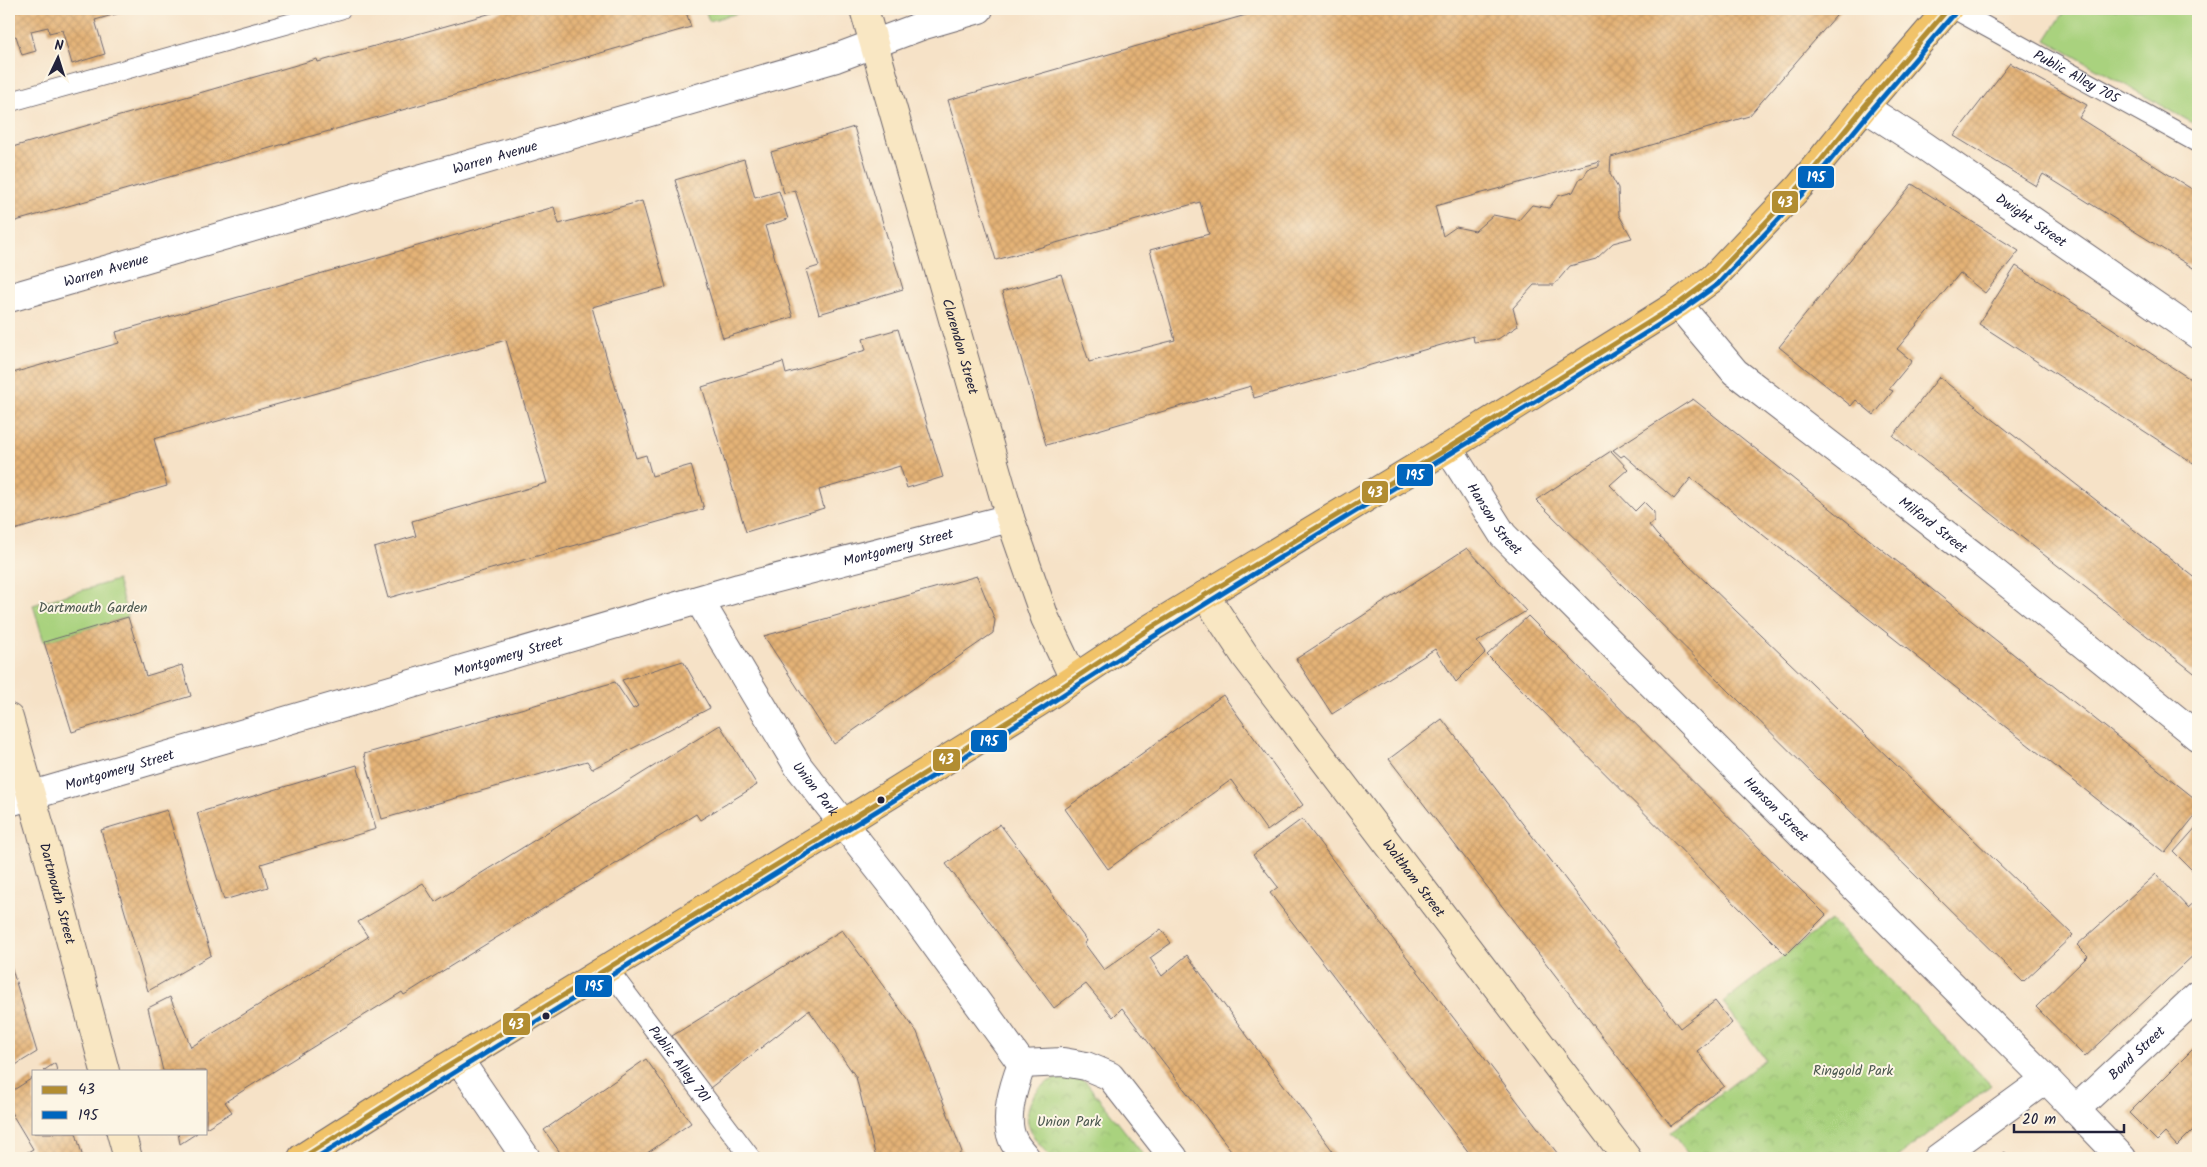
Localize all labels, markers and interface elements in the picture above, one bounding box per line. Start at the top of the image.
north arrow [32,32,82,82]
text: N [54,35,64,57]
street label: Public Alley 705 [2029,45,2125,111]
street label: Warren Avenue [450,135,541,181]
line badge: 195 [1797,165,1835,189]
text: 195 [1807,167,1827,189]
street label: Dwight Street [1991,188,2072,254]
line badge: 43 [1771,190,1799,214]
text: 43 [1777,192,1793,214]
street label: Warren Avenue [61,248,152,294]
street label: Clarendon Street [936,296,984,398]
line badge: 195 [1396,463,1434,487]
text: 195 [1406,465,1426,487]
street label: Hanson Street [1461,479,1528,561]
line badge: 43 [1361,480,1389,504]
text: 43 [1367,482,1383,504]
street label: Milford Street [1893,492,1972,560]
street label: Montgomery Street [841,523,956,573]
park label: Dartmouth Garden [39,597,147,619]
street label: Montgomery Street [451,630,566,683]
line badge: 195 [970,729,1008,753]
text: 195 [980,731,1000,753]
street label: Montgomery Street [62,744,178,797]
line badge: 43 [932,748,961,772]
text: 43 [938,749,954,771]
street label: Union Park [787,757,844,822]
street label: Hanson Street [1738,772,1814,848]
unlabelled marker [876,795,886,805]
street label: Waltham Street [1376,835,1450,923]
street label: Dartmouth Street [33,840,81,947]
line badge: 195 [574,974,613,998]
text: 195 [585,976,605,998]
unlabelled marker [541,1011,551,1021]
line badge: 43 [502,1012,531,1036]
text: 43 [508,1014,524,1036]
street label: Public Alley 701 [642,1021,716,1108]
street label: Bond Street [2104,1021,2171,1086]
park label: Ringgold Park [1813,1060,1893,1082]
legend [32,1070,208,1134]
text: 43 [78,1078,95,1102]
scale bar [2014,1102,2124,1134]
text: 195 [78,1104,99,1128]
text: 20 m [2022,1108,2056,1132]
park label: Union Park [1037,1111,1101,1133]

